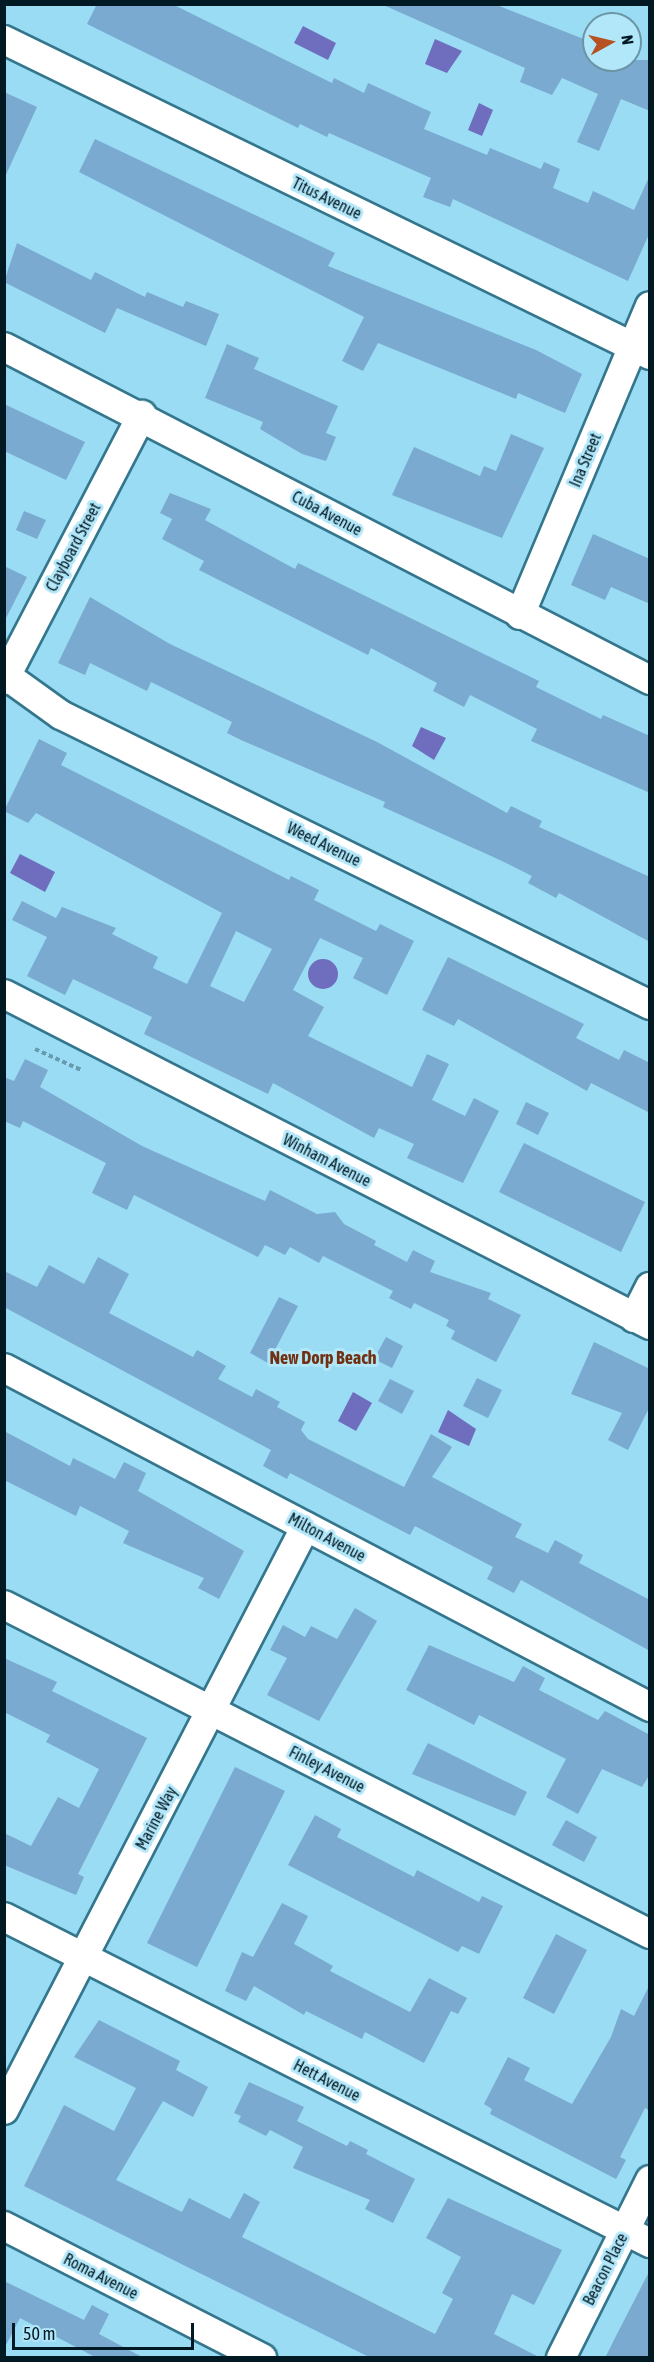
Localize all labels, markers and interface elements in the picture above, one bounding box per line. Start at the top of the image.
north arrow [582,12,642,72]
text: N [618,34,637,46]
street label: Titus Avenue [289,173,365,223]
street label: Ina Street [565,430,605,490]
street label: Cuba Avenue [289,487,365,539]
street label: Clayboard Street [42,499,104,595]
street label: Weed Avenue [284,818,364,870]
street label: Winham Avenue [280,1130,374,1190]
district label: New Dorp Beach [269,1347,377,1369]
street label: Milton Avenue [285,1509,369,1565]
street label: Finley Avenue [286,1742,368,1796]
street label: Marine Way [131,1783,181,1853]
street label: Hett Avenue [290,2055,364,2105]
street label: Beacon Place [579,2230,631,2308]
street label: Roma Avenue [61,2249,141,2303]
scale bar [15,2311,196,2349]
text: 50 m [23,2323,55,2344]

